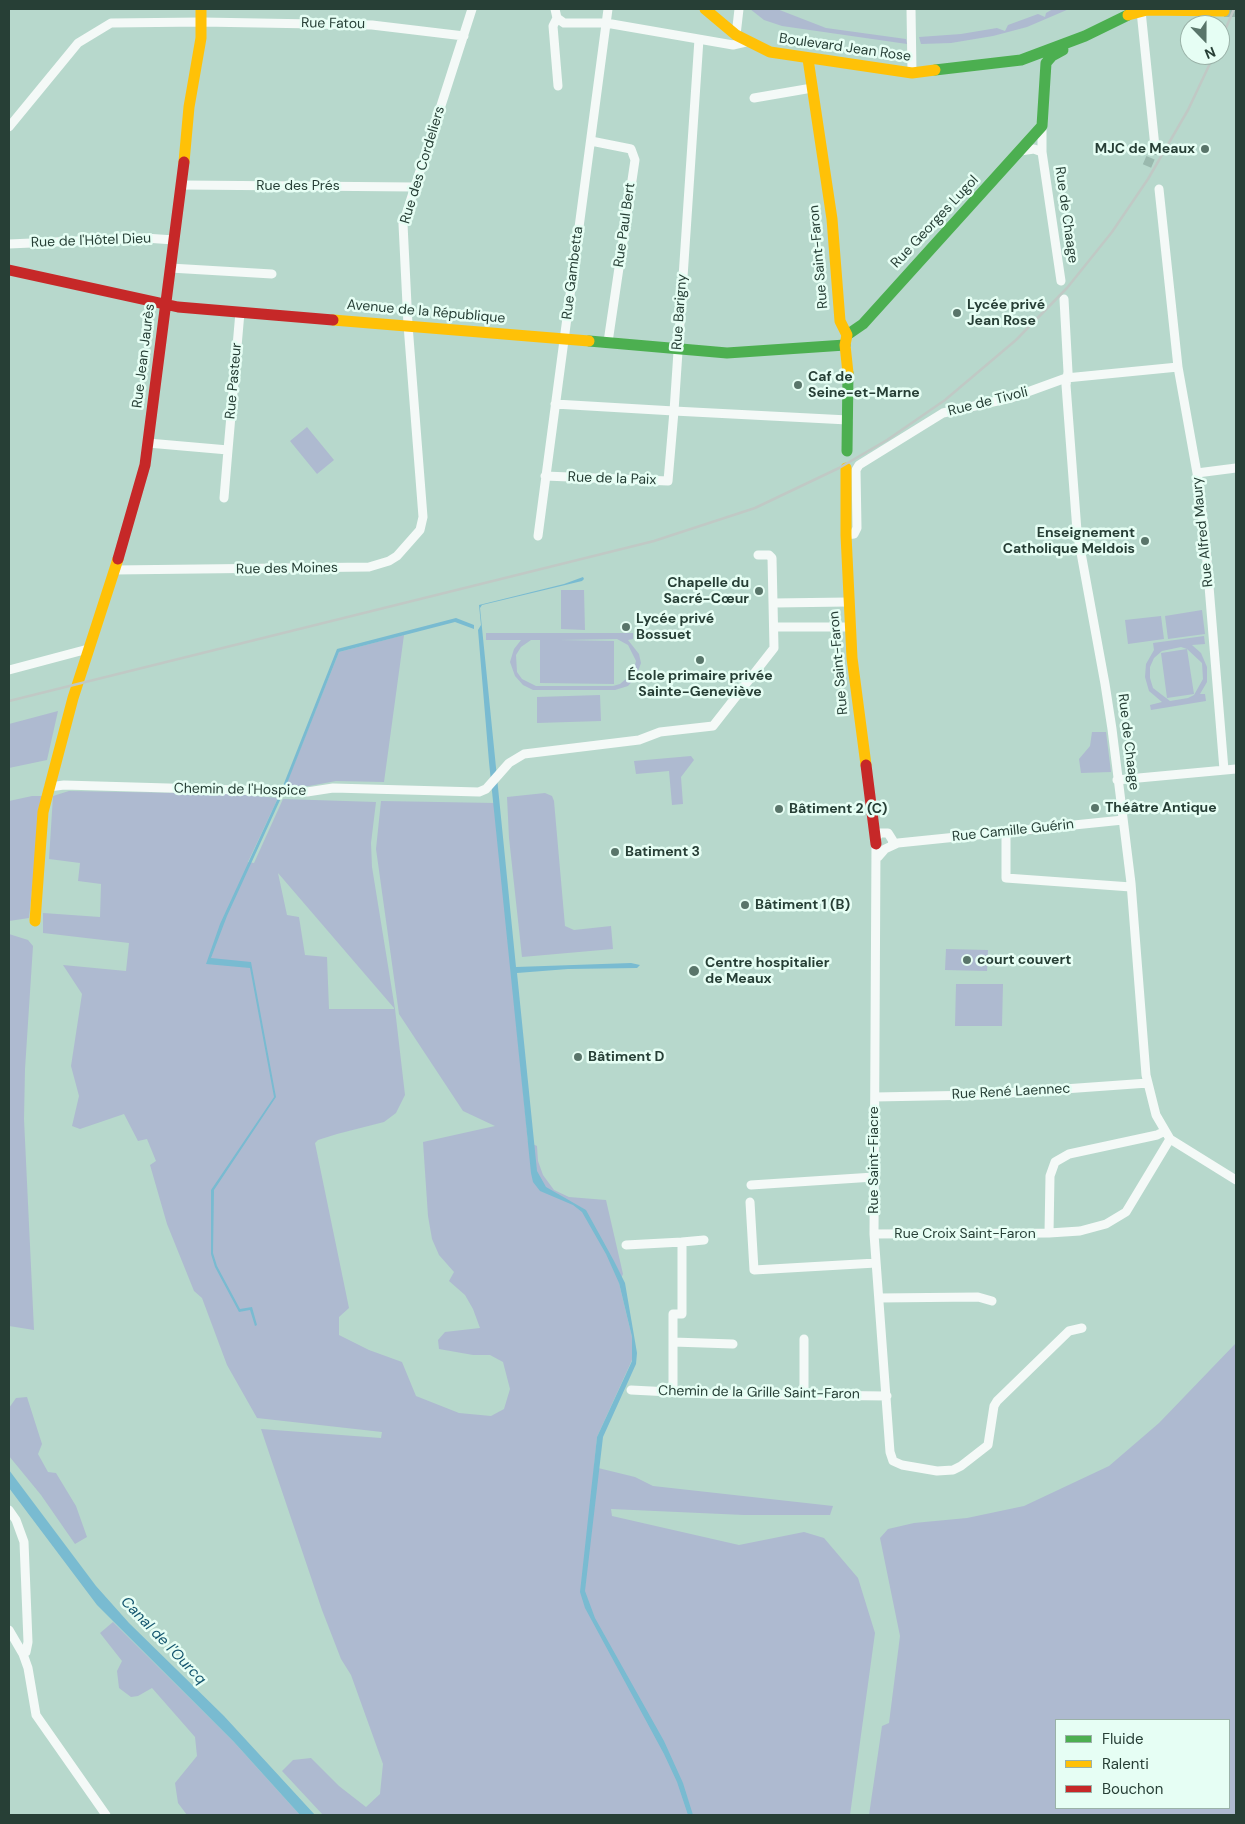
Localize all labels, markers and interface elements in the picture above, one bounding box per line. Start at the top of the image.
street label: Rue Fatou [301,15,365,33]
north arrow [1180,15,1230,65]
street label: Boulevard Jean Rose [778,30,912,66]
text: N [1202,43,1218,63]
street label: Rue des Cordeliers [397,104,449,226]
place label: MJC de Meaux [1095,141,1195,157]
marker: MJC de Meaux [1199,143,1211,155]
street label: Rue de Chaage [1051,166,1081,264]
street label: Rue Georges Lugol [888,172,982,272]
street label: Rue des Prés [256,178,340,194]
street label: Rue Paul Bert [611,182,639,268]
street label: Rue Saint-Faron [806,204,832,310]
street label: Rue Gambetta [559,225,587,321]
street label: Rue de l'Hôtel Dieu [31,231,151,251]
street label: Rue Barigny [669,273,691,351]
street label: Avenue de la République [346,297,506,327]
place label: Lycée privé Jean Rose [967,297,1045,330]
street label: Rue Jean Jaurès [129,303,159,409]
marker: Lycée privé Jean Rose [951,307,963,319]
street label: Rue Pasteur [222,342,246,420]
place label: Caf de Seine-et-Marne [808,369,920,402]
marker: Caf de Seine-et-Marne [792,379,804,391]
street label: Rue de Tivoli [946,384,1030,420]
street label: Rue de la Paix [567,469,657,489]
street label: Rue Alfred Maury [1189,476,1217,588]
place label: Enseignement Catholique Meldois [1003,525,1135,558]
marker: Enseignement Catholique Meldois [1139,535,1151,547]
street label: Rue des Moines [236,560,338,578]
place label: Chapelle du Sacré-Cœur [663,575,749,608]
marker: Chapelle du Sacré-Cœur [753,585,765,597]
street label: Rue Saint-Faron [826,610,852,716]
place label: Lycée privé Bossuet [636,611,714,644]
marker: Lycée privé Bossuet [620,621,632,633]
marker: École primaire privée Sainte-Geneviève [694,654,706,666]
place label: École primaire privée Sainte-Geneviève [627,668,773,700]
street label: Rue de Chaage [1114,693,1142,791]
street label: Chemin de l'Hospice [174,780,306,800]
place label: Théâtre Antique [1105,800,1217,816]
place label: Bâtiment 2 (C) [789,801,887,817]
marker: Théâtre Antique [1089,802,1101,814]
marker: Bâtiment 2 (C) [773,803,785,815]
street label: Rue Camille Guérin [951,816,1075,846]
place label: Batiment 3 [625,844,700,860]
marker: Batiment 3 [609,846,621,858]
place label: Bâtiment 1 (B) [755,897,850,913]
marker: Bâtiment 1 (B) [739,899,751,911]
place label: court couvert [977,952,1071,968]
marker: court couvert [961,954,973,966]
place label: Centre hospitalier de Meaux [705,955,829,988]
marker: Centre hospitalier de Meaux [687,964,701,978]
place label: Bâtiment D [588,1049,664,1065]
marker: Bâtiment D [572,1051,584,1063]
street label: Rue René Laennec [951,1081,1071,1103]
street label: Rue Saint-Fiacre [866,1106,882,1214]
street label: Rue Croix Saint-Faron [894,1226,1036,1242]
street label: Chemin de la Grille Saint-Faron [658,1383,860,1403]
water label: Canal de l'Ourcq [117,1593,209,1689]
legend [1055,1719,1230,1809]
text: Fluide [1102,1729,1144,1749]
text: Ralenti [1102,1754,1149,1774]
text: Bouchon [1102,1779,1163,1799]

